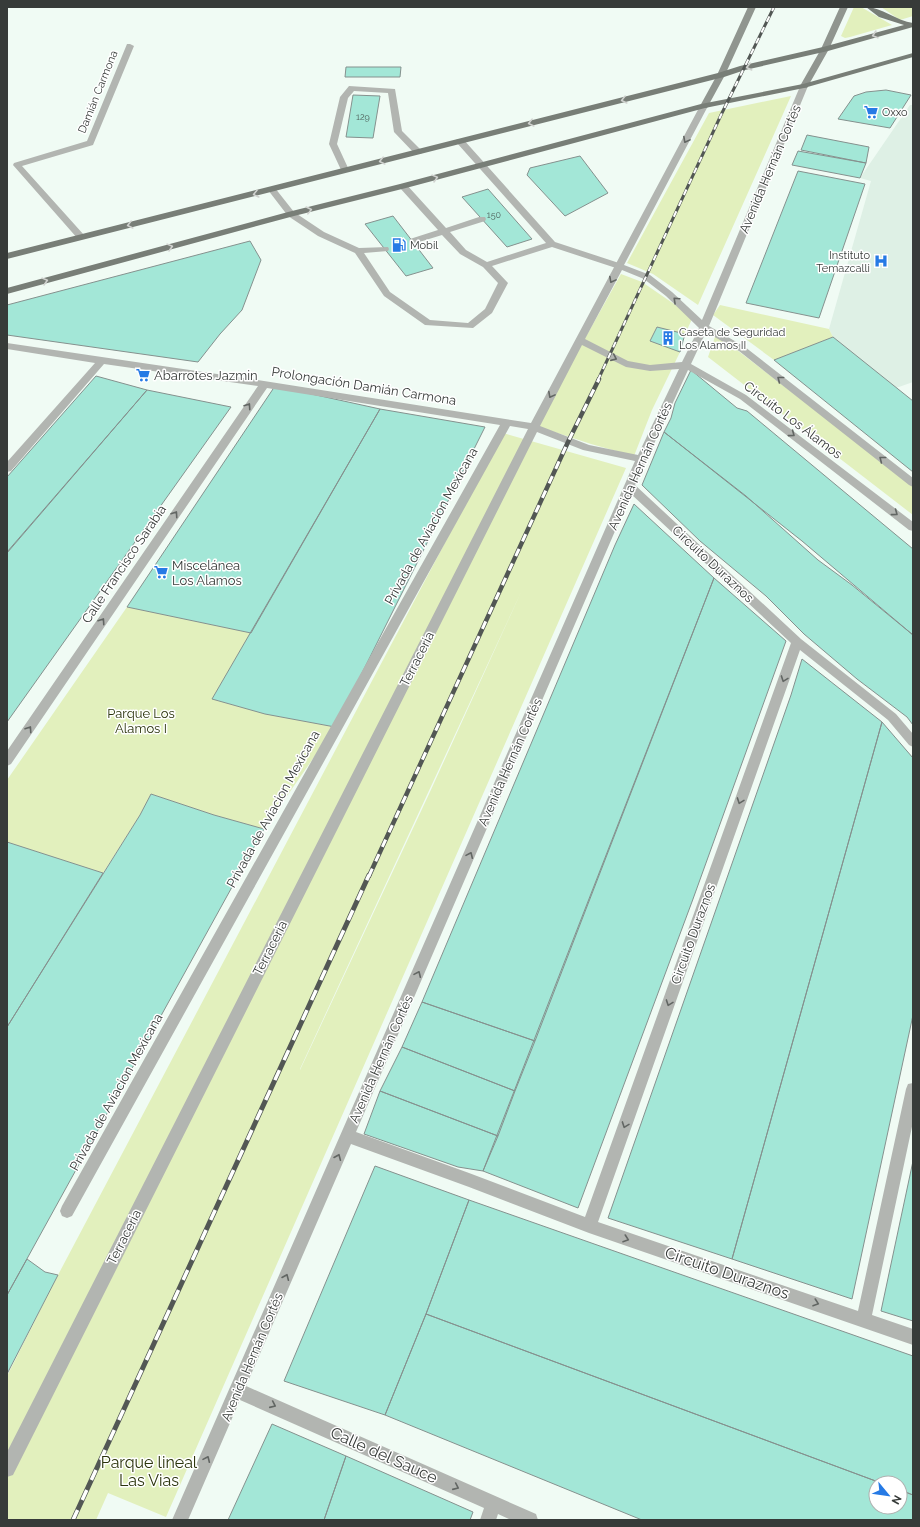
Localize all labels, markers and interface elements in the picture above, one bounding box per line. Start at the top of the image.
one-way arrow [872,30,879,39]
street label: Damián Carmona [75,49,121,135]
one-way arrow [746,62,753,70]
one-way arrow [620,95,627,103]
street label: Avenida Hernán Cortés [736,102,804,236]
supermarket icon: Oxxo [863,104,879,120]
place label: Oxxo [882,106,908,119]
house number: 129 [356,112,370,122]
one-way arrow [528,118,535,127]
one-way arrow [683,136,691,144]
one-way arrow [379,156,386,165]
one-way arrow [432,174,438,182]
one-way arrow [253,189,259,197]
one-way arrow [306,206,312,214]
house number: 150 [487,210,502,220]
one-way arrow [127,220,134,229]
fuel station icon: Mobil [391,237,407,253]
place label: Mobil [410,239,438,252]
one-way arrow [166,243,173,252]
place label: Instituto Temazcalli [816,249,870,275]
hospital icon: Instituto Temazcalli [873,253,889,269]
one-way arrow [609,276,616,283]
one-way arrow [42,278,48,286]
one-way arrow [674,298,681,305]
place label: Caseta de Seguridad Los Alamos II [679,326,785,352]
building icon: Caseta de Seguridad Los Alamos II [660,330,676,346]
one-way arrow [610,353,617,361]
street label: Prolongación Damián Carmona [271,364,457,408]
supermarket icon: Abarrotes Jazmin [135,367,151,383]
place label: Abarrotes Jazmin [154,368,258,383]
one-way arrow [777,376,784,383]
street label: Circuito Los Álamos [741,378,845,462]
one-way arrow [548,391,555,398]
street label: Avenida Hernán Cortés [605,400,675,532]
one-way arrow [243,404,250,411]
one-way arrow [787,429,794,436]
street label: Privada de Aviacion Mexicana [381,445,481,607]
one-way arrow [880,456,887,463]
street label: Calle Francisco Sarabia [79,502,169,626]
one-way arrow [890,508,897,515]
one-way arrow [170,511,178,518]
street label: Circuito Duraznos [669,522,757,606]
place label: Miscelánea Los Alamos [172,558,242,588]
supermarket icon: Miscelánea Los Alamos [153,564,169,580]
one-way arrow [97,619,104,626]
street label: Terraceria [397,629,437,689]
one-way arrow [780,675,789,682]
street label: Avenida Hernán Cortés [475,696,545,828]
park label: Parque Los Alamos I [107,706,175,736]
one-way arrow [24,726,32,733]
street label: Privada de Aviacion Mexicana [223,728,323,890]
one-way arrow [737,797,745,804]
one-way arrow [465,851,473,858]
street label: Circuito Duraznos [668,882,718,986]
street label: Terraceria [250,918,290,978]
one-way arrow [413,971,421,978]
street label: Avenida Hernán Cortés [346,993,416,1125]
one-way arrow [665,999,673,1006]
street label: Privada de Aviacion Mexicana [66,1011,166,1173]
one-way arrow [622,1122,630,1129]
one-way arrow [333,1154,341,1162]
street label: Terraceria [104,1207,144,1267]
one-way arrow [623,1234,630,1243]
street label: Circuito Duraznos [662,1243,792,1303]
one-way arrow [282,1273,290,1280]
street label: Avenida Hernán Cortés [218,1290,286,1424]
one-way arrow [812,1298,819,1307]
one-way arrow [269,1401,276,1409]
street label: Calle del Sauce [328,1423,440,1487]
park label: Parque lineal Las Vias [101,1453,198,1490]
one-way arrow [202,1455,210,1463]
north arrow [868,1475,908,1515]
one-way arrow [451,1482,459,1490]
text: N [889,1493,904,1506]

